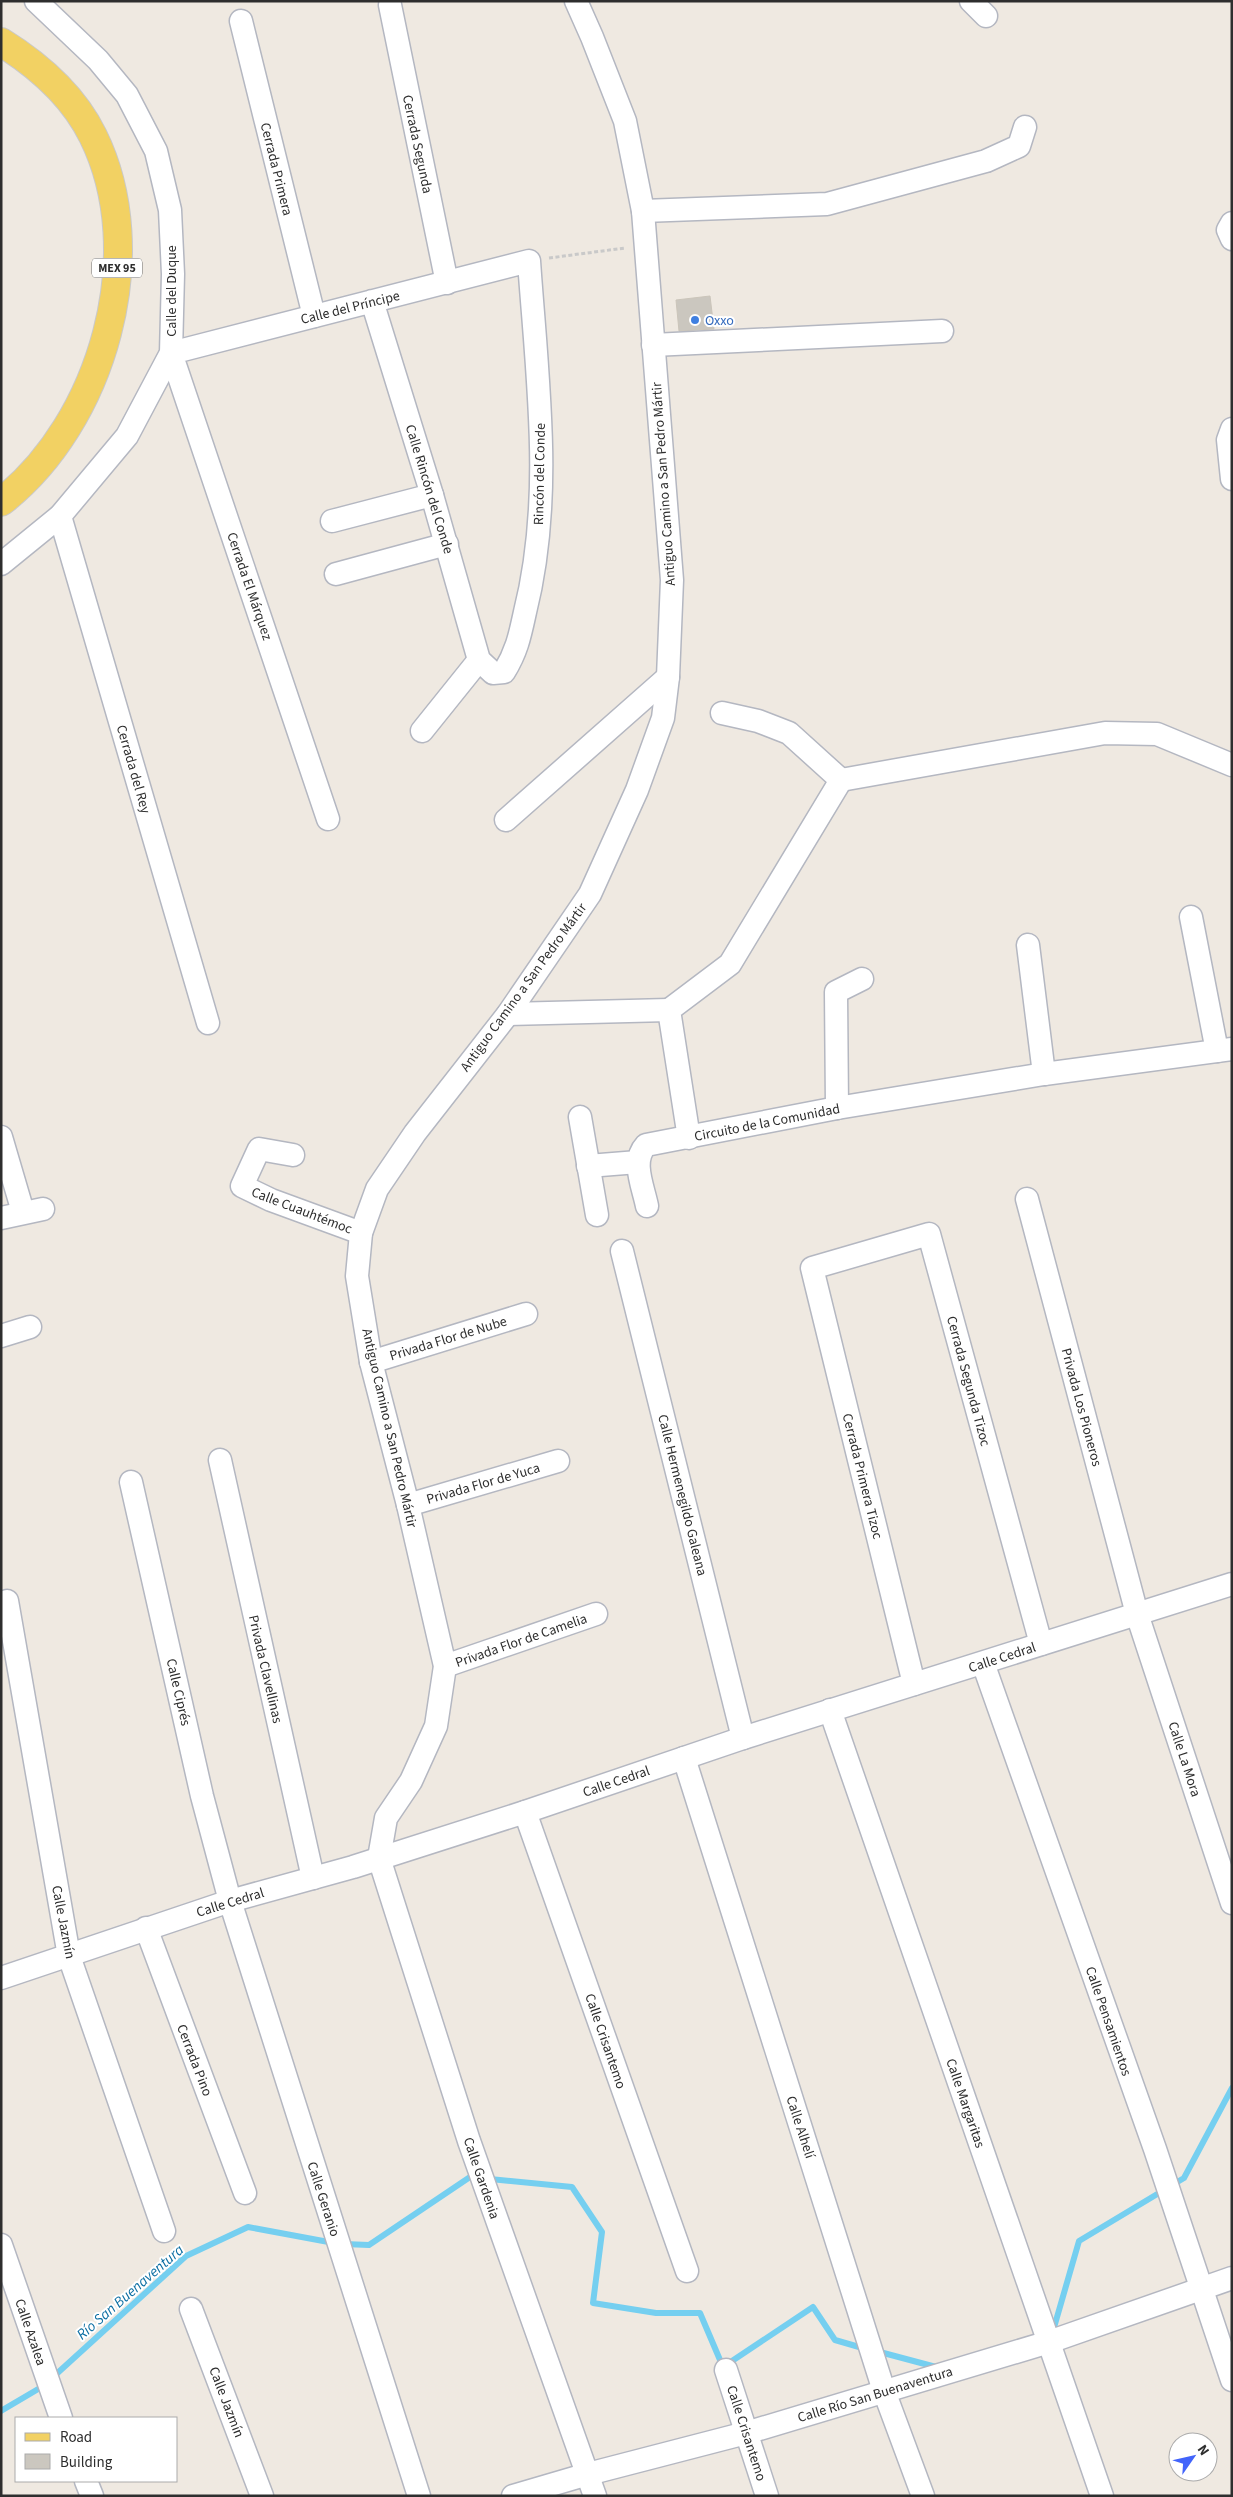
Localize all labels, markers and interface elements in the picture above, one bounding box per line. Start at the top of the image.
street label: Cerrada Segunda [397,93,437,195]
street label: Cerrada Primera [255,121,297,218]
street label: Calle del Duque [162,245,182,337]
road number: MEX 95 [92,258,142,278]
street label: Calle del Príncipe [299,286,402,330]
place label: Oxxo [705,311,734,331]
marker: Oxxo [689,314,701,326]
street label: Antiguo Camino a San Pedro Mártir [647,381,681,586]
street label: Calle Rincón del Conde [400,422,458,556]
street label: Rincón del Conde [529,423,551,525]
street label: Cerrada El Márquez [221,530,277,643]
street label: Cerrada del Rey [111,723,155,816]
street label: Antiguo Camino a San Pedro Mártir [456,899,592,1076]
street label: Circuito de la Comunidad [693,1099,842,1147]
street label: Calle Cuauhtémoc [248,1182,356,1240]
street label: Privada Flor de Nube [387,1312,509,1366]
street label: Cerrada Segunda Tizoc [941,1314,995,1449]
street label: Antiguo Camino a San Pedro Mártir [356,1327,422,1530]
street label: Privada Los Pioneros [1056,1346,1106,1469]
street label: Cerrada Primera Tizoc [837,1411,887,1542]
street label: Calle Hermenegildo Galeana [652,1412,712,1578]
street label: Privada Flor de Yuca [424,1458,543,1510]
street label: Privada Flor de Camelia [453,1609,590,1673]
street label: Privada Clavellinas [243,1613,287,1725]
street label: Calle Cedral [966,1638,1039,1678]
street label: Calle Ciprés [161,1657,196,1728]
street label: Calle La Mora [1162,1719,1206,1799]
street label: Calle Cedral [580,1761,653,1803]
street label: Calle Cedral [194,1883,267,1923]
street label: Calle Jazmín [46,1884,80,1961]
street label: Calle Pensamientos [1080,1964,1136,2079]
street label: Calle Crisantemo [579,1991,631,2092]
street label: Cerrada Pino [171,2021,217,2099]
street label: Calle Margaritas [940,2056,990,2151]
street label: Calle Alhelí [781,2093,820,2162]
street label: Calle Gardenia [458,2135,504,2222]
street label: Calle Geranio [302,2159,345,2239]
water label: Río San Buenaventura [72,2240,188,2345]
street label: Calle Azalea [9,2296,51,2368]
street label: Calle Río San Buenaventura [795,2362,955,2428]
street label: Calle Jazmín [203,2364,249,2441]
street label: Calle Crisantemo [721,2383,771,2484]
legend [15,2417,178,2482]
text: Road [60,2427,92,2448]
north arrow [1168,2432,1218,2482]
text: N [1192,2441,1214,2460]
text: Building [60,2452,113,2473]

